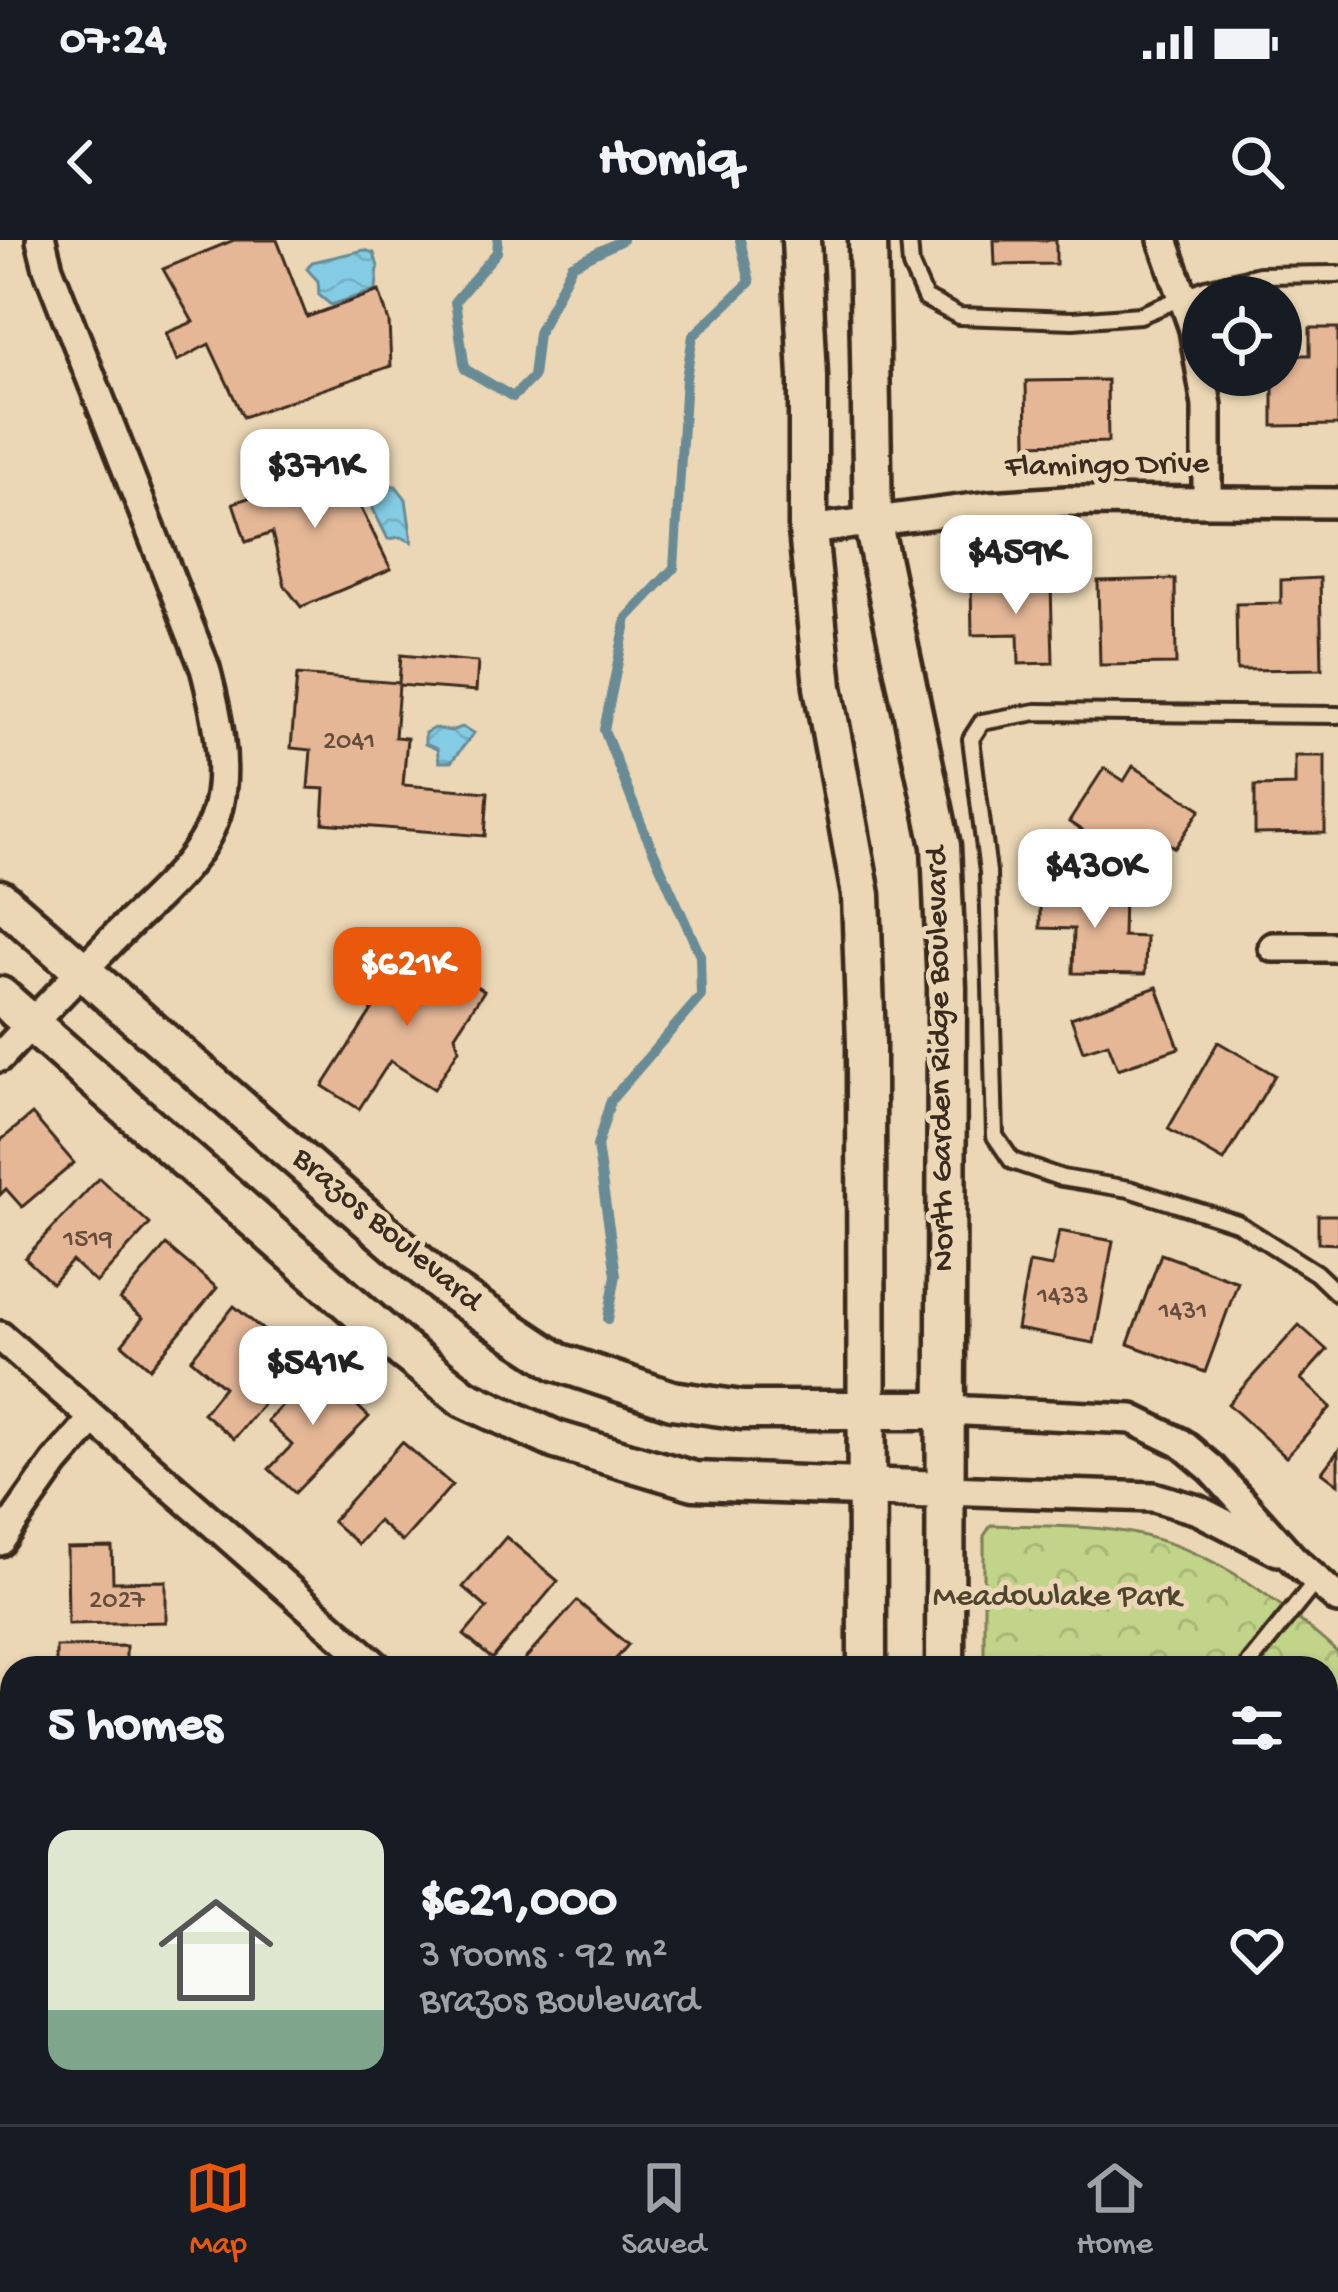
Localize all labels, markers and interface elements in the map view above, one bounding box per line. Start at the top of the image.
text: 07:24 [60,16,166,69]
icon: back [48,129,114,195]
icon: search [1224,129,1290,195]
text: Homiq [598,130,740,194]
map controls [1182,276,1302,396]
button: locate [1182,276,1302,396]
pin: $371K [231,429,399,531]
text: $371K [267,445,363,491]
street label: Flamingo Drive [1003,446,1210,488]
pin: $459K [932,515,1100,617]
text: $459K [967,531,1065,577]
house number: 2041 [323,727,375,759]
pin: $430K [1011,829,1179,931]
street label: North Garden Ridge Boulevard [919,843,965,1272]
text: $430K [1045,845,1145,891]
pin: $621K [323,927,491,1029]
text: $621K [360,943,454,989]
street label: Brazos Boulevard [283,1140,491,1323]
house number: 1519 [62,1225,113,1257]
house number: 1433 [1036,1282,1089,1314]
house number: 1431 [1158,1297,1207,1329]
pin: $541K [229,1326,397,1428]
text: $541K [266,1342,360,1388]
park label: Meadowlake Park [933,1579,1184,1617]
house number: 2027 [89,1586,146,1618]
icon: filters [1224,1695,1290,1761]
text: 5 homes [48,1698,222,1758]
text: $621,000 [420,1874,617,1934]
icon: home [144,1878,288,2022]
icon: heart [1224,1917,1290,1983]
text: 3 rooms · 92 m² [420,1934,668,1980]
text: Brazos Boulevard [420,1980,699,2026]
tab: Map [185,2155,251,2265]
tab: Saved [621,2155,706,2265]
tab: Home [1076,2155,1153,2265]

